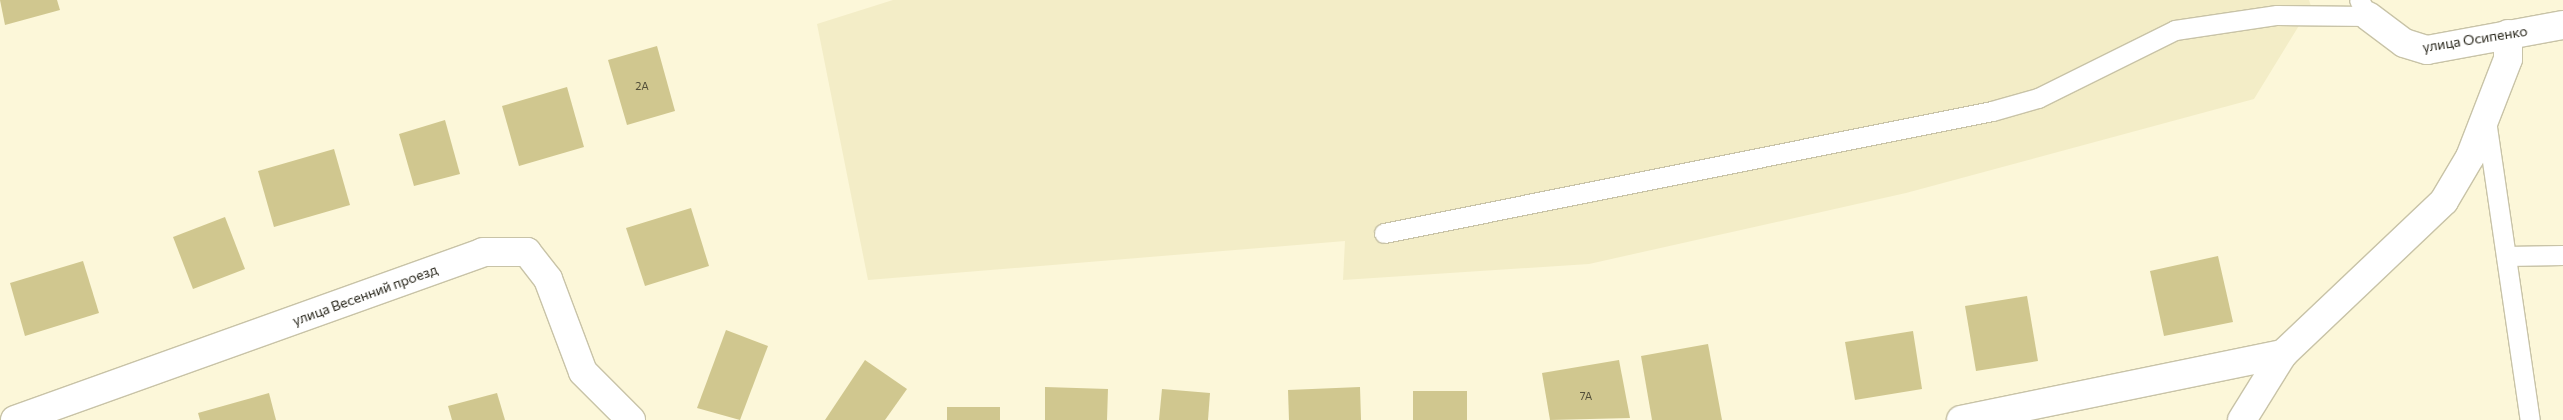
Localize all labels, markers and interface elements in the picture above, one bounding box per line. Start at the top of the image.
street label: улица Осипенко [2421,22,2529,56]
house number: 2А [635,79,649,93]
street label: улица Весенний проезд [290,261,440,329]
house number: 7А [1580,389,1592,403]

